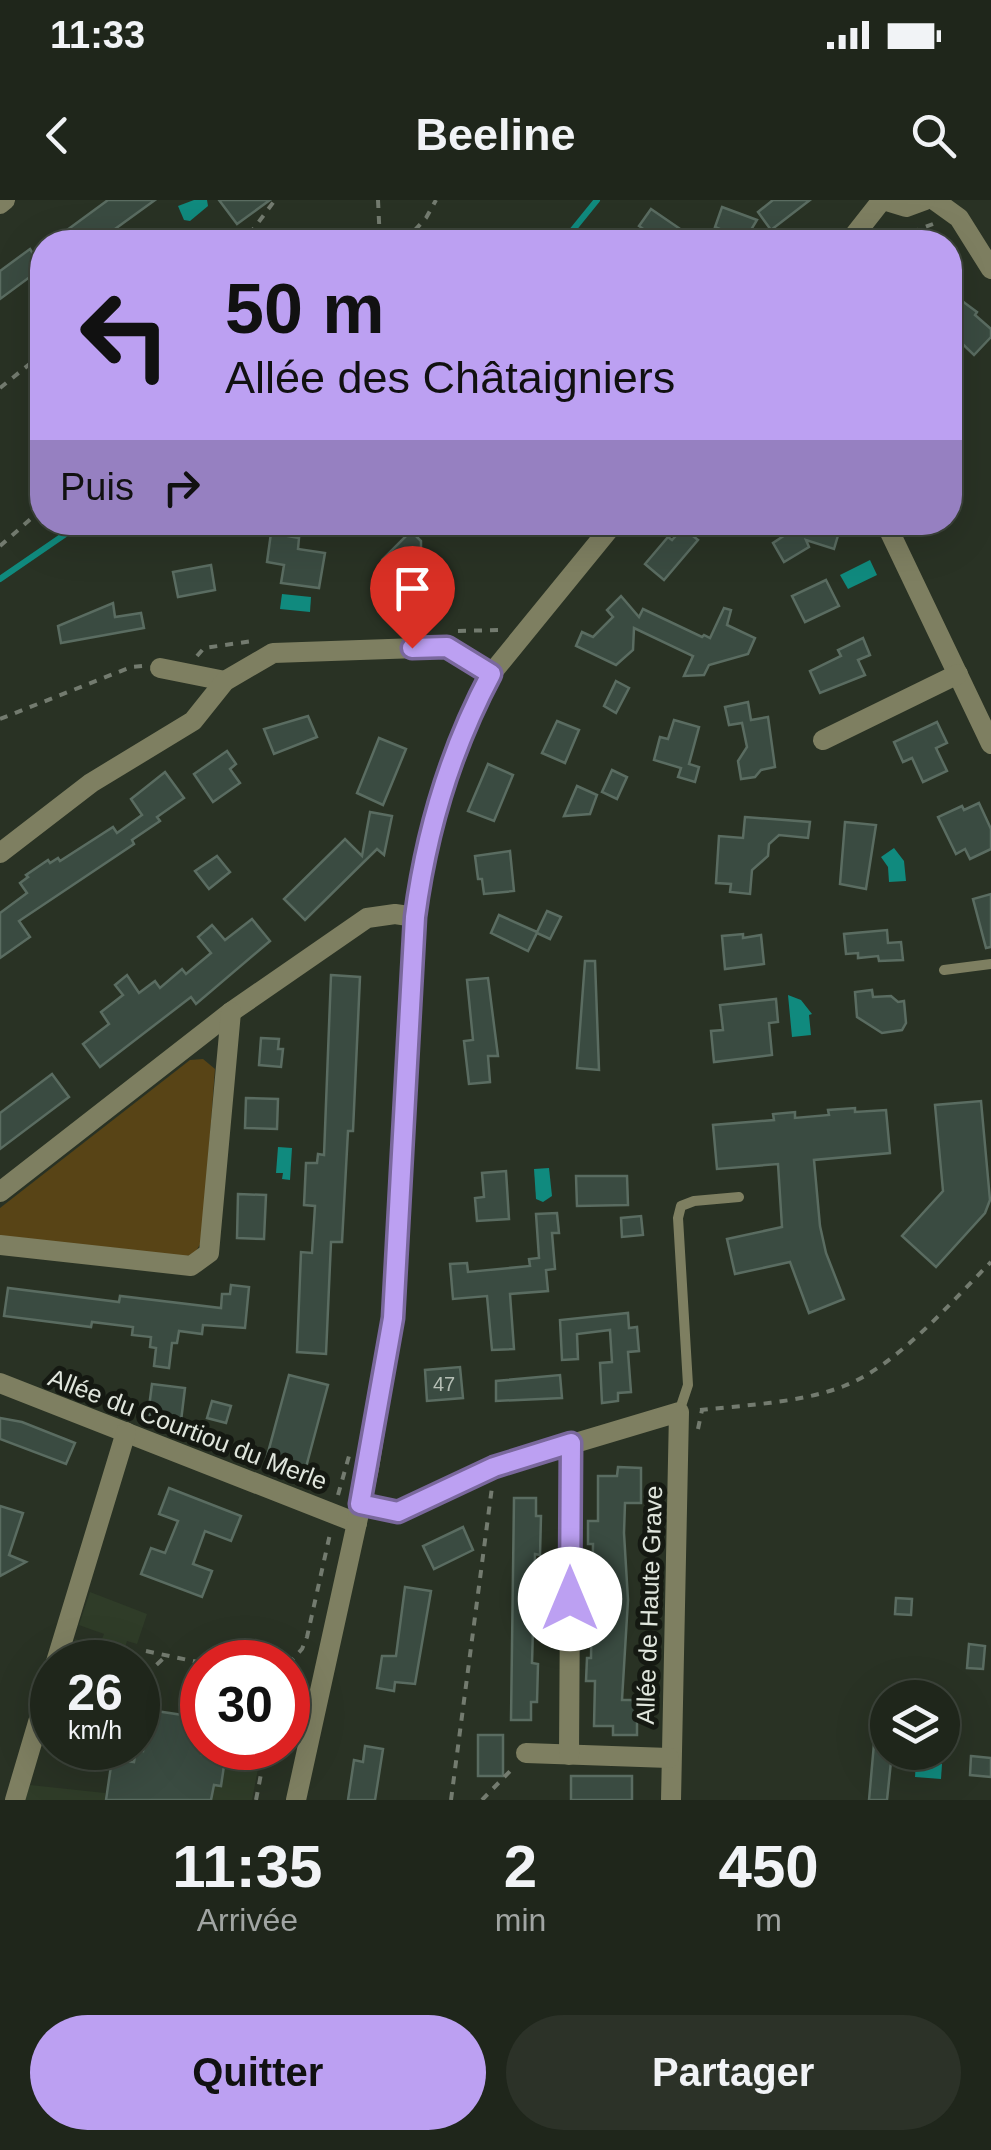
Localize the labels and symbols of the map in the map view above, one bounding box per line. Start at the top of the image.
pin [370,546,455,649]
street label: Allée du Courtiou du Merle [45,1363,331,1495]
house number: 47 [433,1373,455,1395]
street label: Allée de Haute Grave [631,1485,667,1725]
position arrow [518,1547,622,1651]
speed limit sign: 30 [180,1640,310,1770]

